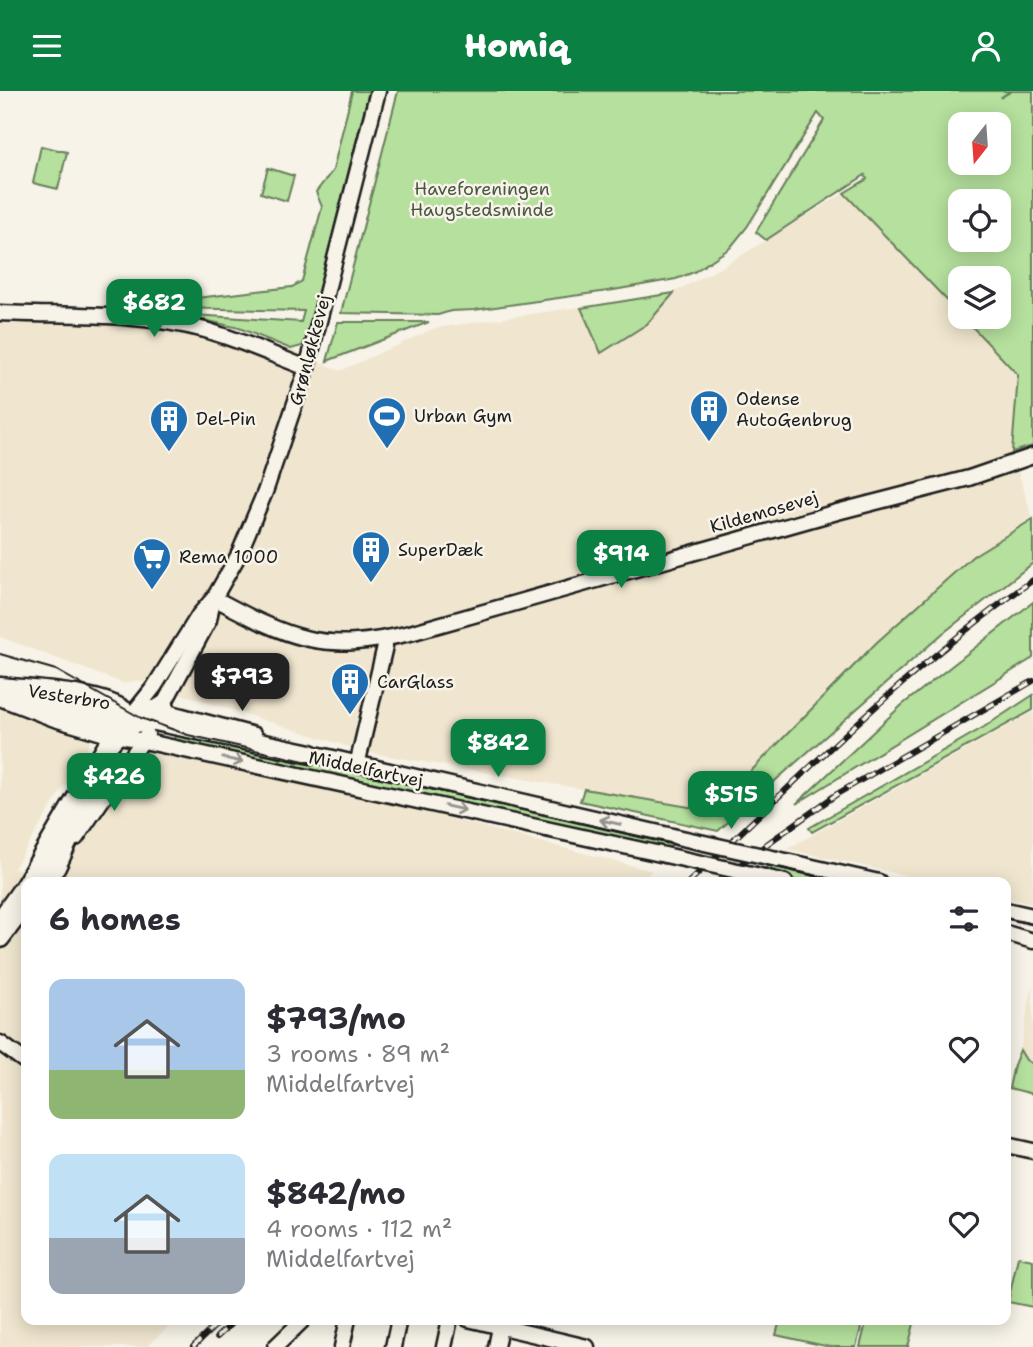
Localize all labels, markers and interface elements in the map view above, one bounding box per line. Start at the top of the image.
text: Homiq [464,24,569,67]
icon: menu [28,27,66,65]
icon: person [967,27,1005,65]
north arrow [948,112,1012,175]
map controls [948,112,1011,329]
park label: Haveforeningen Haugstedsminde [410,177,554,222]
button: locate [948,189,1011,252]
button: layers [948,266,1011,329]
pin: $682 [113,279,195,339]
text: $682 [122,287,186,317]
street label: Grønløkkevej [284,292,336,408]
place label: Odense AutoGenbrug [736,387,852,432]
building icon: Odense AutoGenbrug [688,388,730,443]
sports icon: Urban Gym [366,395,408,450]
building icon: Del-Pin [148,398,190,453]
place label: Urban Gym [414,404,512,428]
place label: Del-Pin [196,407,256,431]
street label: Kildemosevej [707,485,821,539]
building icon: SuperDæk [350,529,392,584]
pin: $914 [580,531,662,590]
supermarket icon: Rema 1000 [131,536,173,591]
place label: SuperDæk [398,538,484,562]
text: $914 [593,538,649,568]
place label: Rema 1000 [179,545,278,569]
pin: $793 [201,653,283,713]
text: $793 [210,661,274,691]
building icon: CarGlass [329,661,371,716]
place label: CarGlass [377,670,454,694]
street label: Vesterbro [26,679,112,715]
pin: $842 [457,719,539,779]
text: $842 [467,727,529,757]
street label: Middelfartvej [307,745,425,793]
pin: $426 [73,753,155,813]
one-way arrow [221,753,244,767]
text: $426 [83,761,145,791]
pin: $515 [690,771,772,831]
text: $515 [704,779,758,809]
one-way arrow [443,802,466,815]
one-way arrow [599,814,622,828]
text: 6 homes [49,899,181,940]
icon: filters [945,900,983,938]
text: $793/mo [266,998,406,1039]
icon: home [105,1007,189,1091]
icon: heart [945,1030,983,1068]
text: 3 rooms · 89 m² [266,1039,450,1069]
text: Middelfartvej [266,1069,415,1099]
text: $842/mo [266,1173,406,1214]
icon: home [105,1182,189,1266]
icon: heart [945,1205,983,1243]
text: 4 rooms · 112 m² [266,1214,452,1244]
text: Middelfartvej [266,1244,415,1274]

